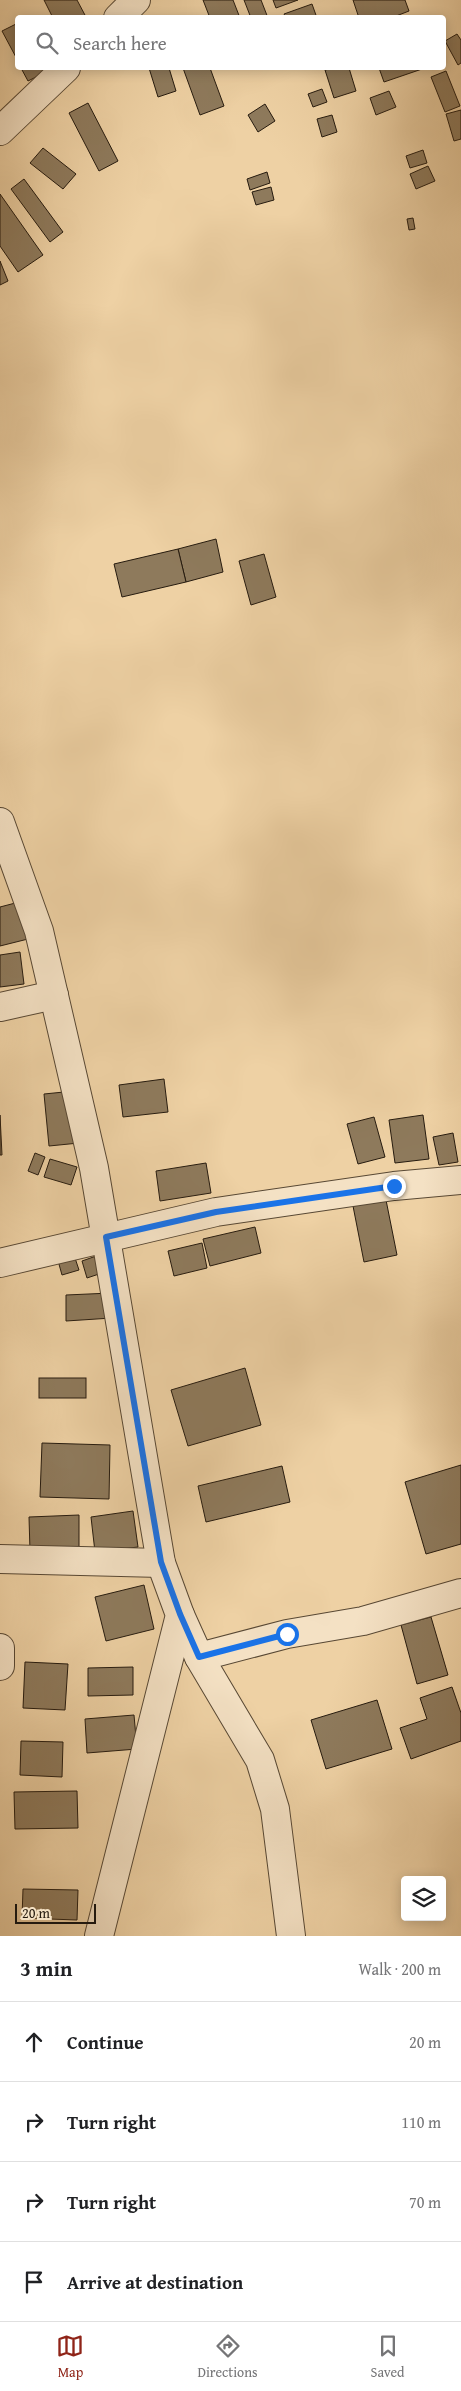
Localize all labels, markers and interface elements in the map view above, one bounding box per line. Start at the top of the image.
search box [15,15,446,70]
icon: search [33,29,61,57]
text: Search here [73,29,167,57]
route end [383,1175,406,1198]
route start [276,1623,299,1646]
map controls [401,1876,446,1921]
button: layers [401,1876,446,1921]
scale bar [15,1901,96,1924]
text: 20 m [22,1903,50,1923]
text: 3 min [20,1953,72,1984]
text: Walk · 200 m [358,1957,441,1981]
icon: ahead [20,2028,48,2056]
text: Continue [67,2028,144,2056]
text: 20 m [409,2030,441,2054]
icon: right [20,2108,48,2136]
text: Turn right [67,2108,156,2136]
text: 110 m [401,2110,441,2134]
icon: right [20,2188,48,2216]
text: Turn right [67,2188,156,2216]
text: 70 m [409,2190,441,2214]
icon: arrive [20,2268,48,2296]
text: Arrive at destination [67,2268,243,2296]
tab: Map [56,2332,84,2382]
tab: Directions [197,2332,258,2382]
tab: Saved [371,2332,405,2382]

